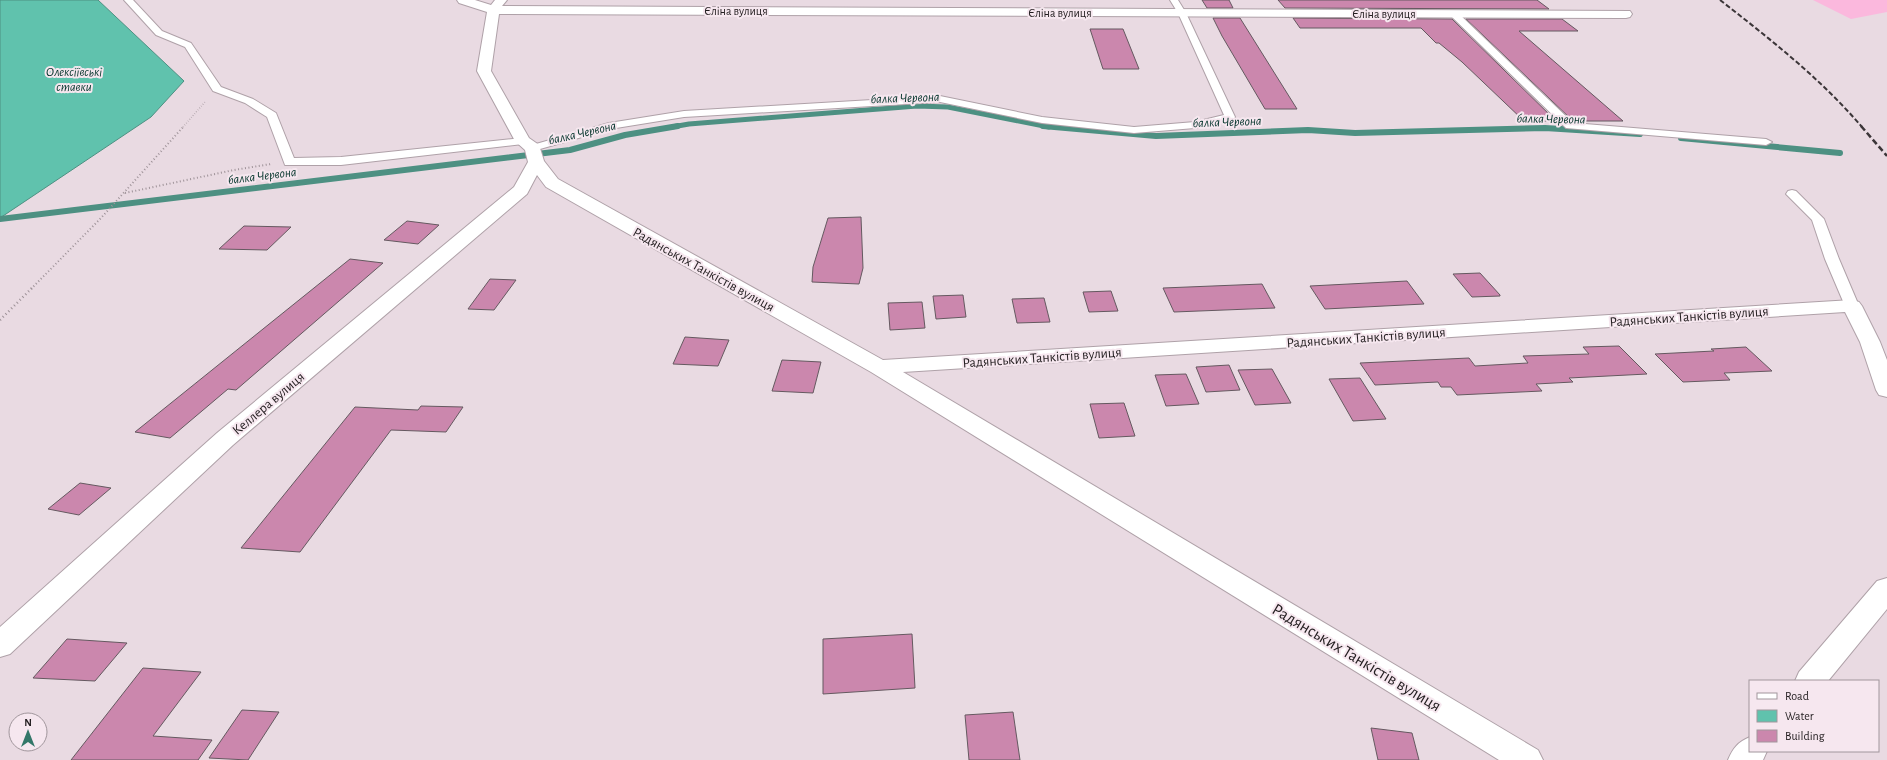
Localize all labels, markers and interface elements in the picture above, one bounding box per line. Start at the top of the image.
street label: Єліна вулиця [704,5,768,18]
street label: Єліна вулиця [1028,7,1092,20]
street label: Єліна вулиця [1352,8,1416,21]
water label: Олексіївські ставки [46,66,102,94]
water label: балка Червона [870,91,940,106]
water label: балка Червона [1516,112,1586,127]
water label: балка Червона [1192,115,1262,130]
water label: балка Червона [547,119,618,148]
water label: балка Червона [227,166,298,187]
street label: Радянських Танкістів вулиця [630,225,777,315]
street label: Радянських Танкістів вулиця [1609,304,1769,330]
street label: Радянських Танкістів вулиця [1286,325,1446,351]
street label: Радянських Танкістів вулиця [962,345,1122,371]
street label: Келлера вулиця [230,370,307,438]
street label: Радянських Танкістів вулиця [1269,600,1444,715]
legend [1749,680,1879,752]
text: Road [1785,690,1809,702]
text: Water [1785,710,1814,722]
north arrow [8,712,48,752]
text: N [24,717,32,728]
text: Building [1785,730,1825,742]

